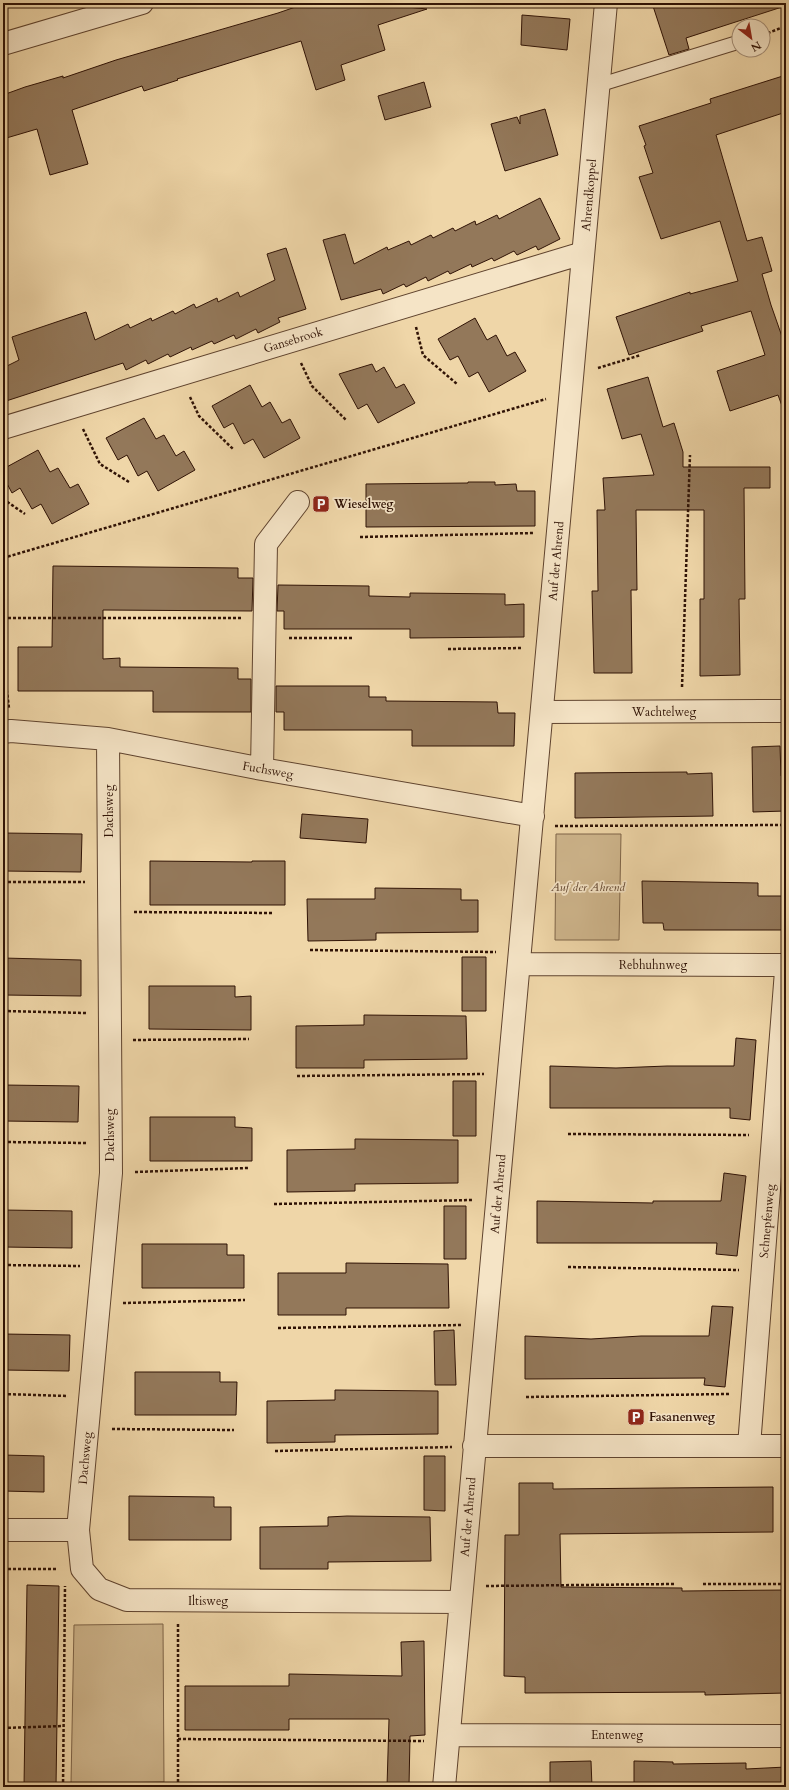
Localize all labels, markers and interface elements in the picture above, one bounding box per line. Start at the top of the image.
north arrow [731,18,771,58]
text: N [748,37,764,55]
street label: Ahrendkoppel [578,158,600,232]
street label: Gansebrook [261,323,325,357]
parking icon: Wieselweg [311,494,331,514]
place label: Wieselweg [333,496,394,512]
street label: Auf der Ahrend [545,520,567,601]
street label: Wachtelweg [631,704,697,720]
street label: Fuchsweg [241,758,295,782]
street label: Dachsweg [101,784,117,837]
park label: Auf der Ahrend [550,879,626,895]
street label: Rebhuhnweg [619,957,688,973]
street label: Dachsweg [102,1108,118,1161]
street label: Auf der Ahrend [487,1153,509,1234]
street label: Schnepfenweg [756,1183,778,1259]
parking icon: Fasanenweg [626,1407,646,1427]
place label: Fasanenweg [649,1409,716,1425]
street label: Dachsweg [75,1431,95,1485]
street label: Auf der Ahrend [457,1476,479,1557]
street label: Iltisweg [188,1593,228,1609]
street label: Entenweg [591,1727,643,1743]

